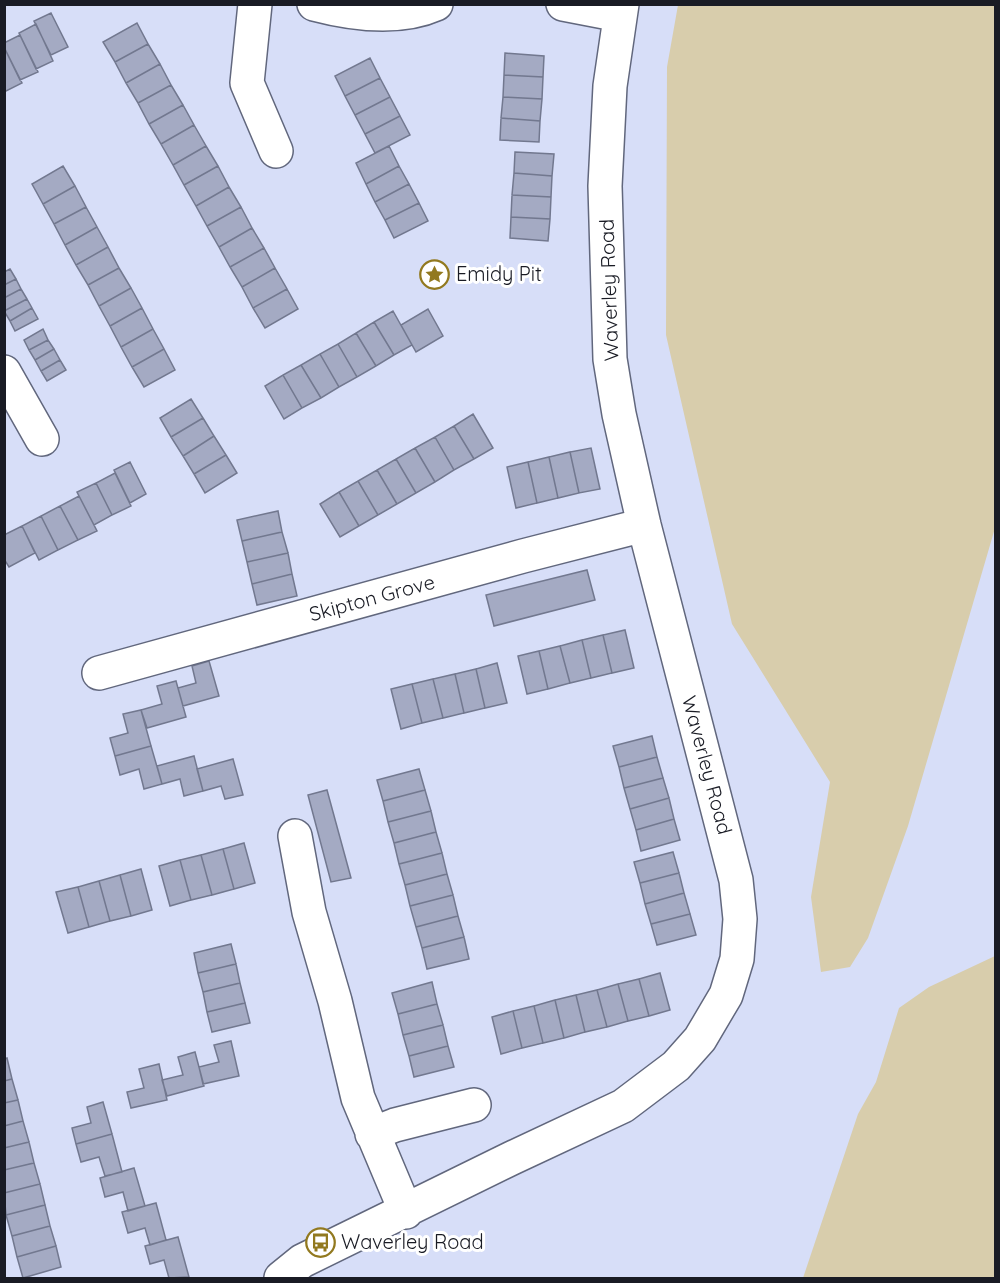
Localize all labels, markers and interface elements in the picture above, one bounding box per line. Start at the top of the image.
street label: Waverley Road [594,218,623,362]
place icon: Emidy Pit [419,258,451,290]
place label: Emidy Pit [456,261,542,286]
street label: Skipton Grove [306,569,437,626]
street label: Waverley Road [677,693,738,837]
bus stop icon: Waverley Road [304,1226,336,1258]
place label: Waverley Road [341,1229,484,1254]

